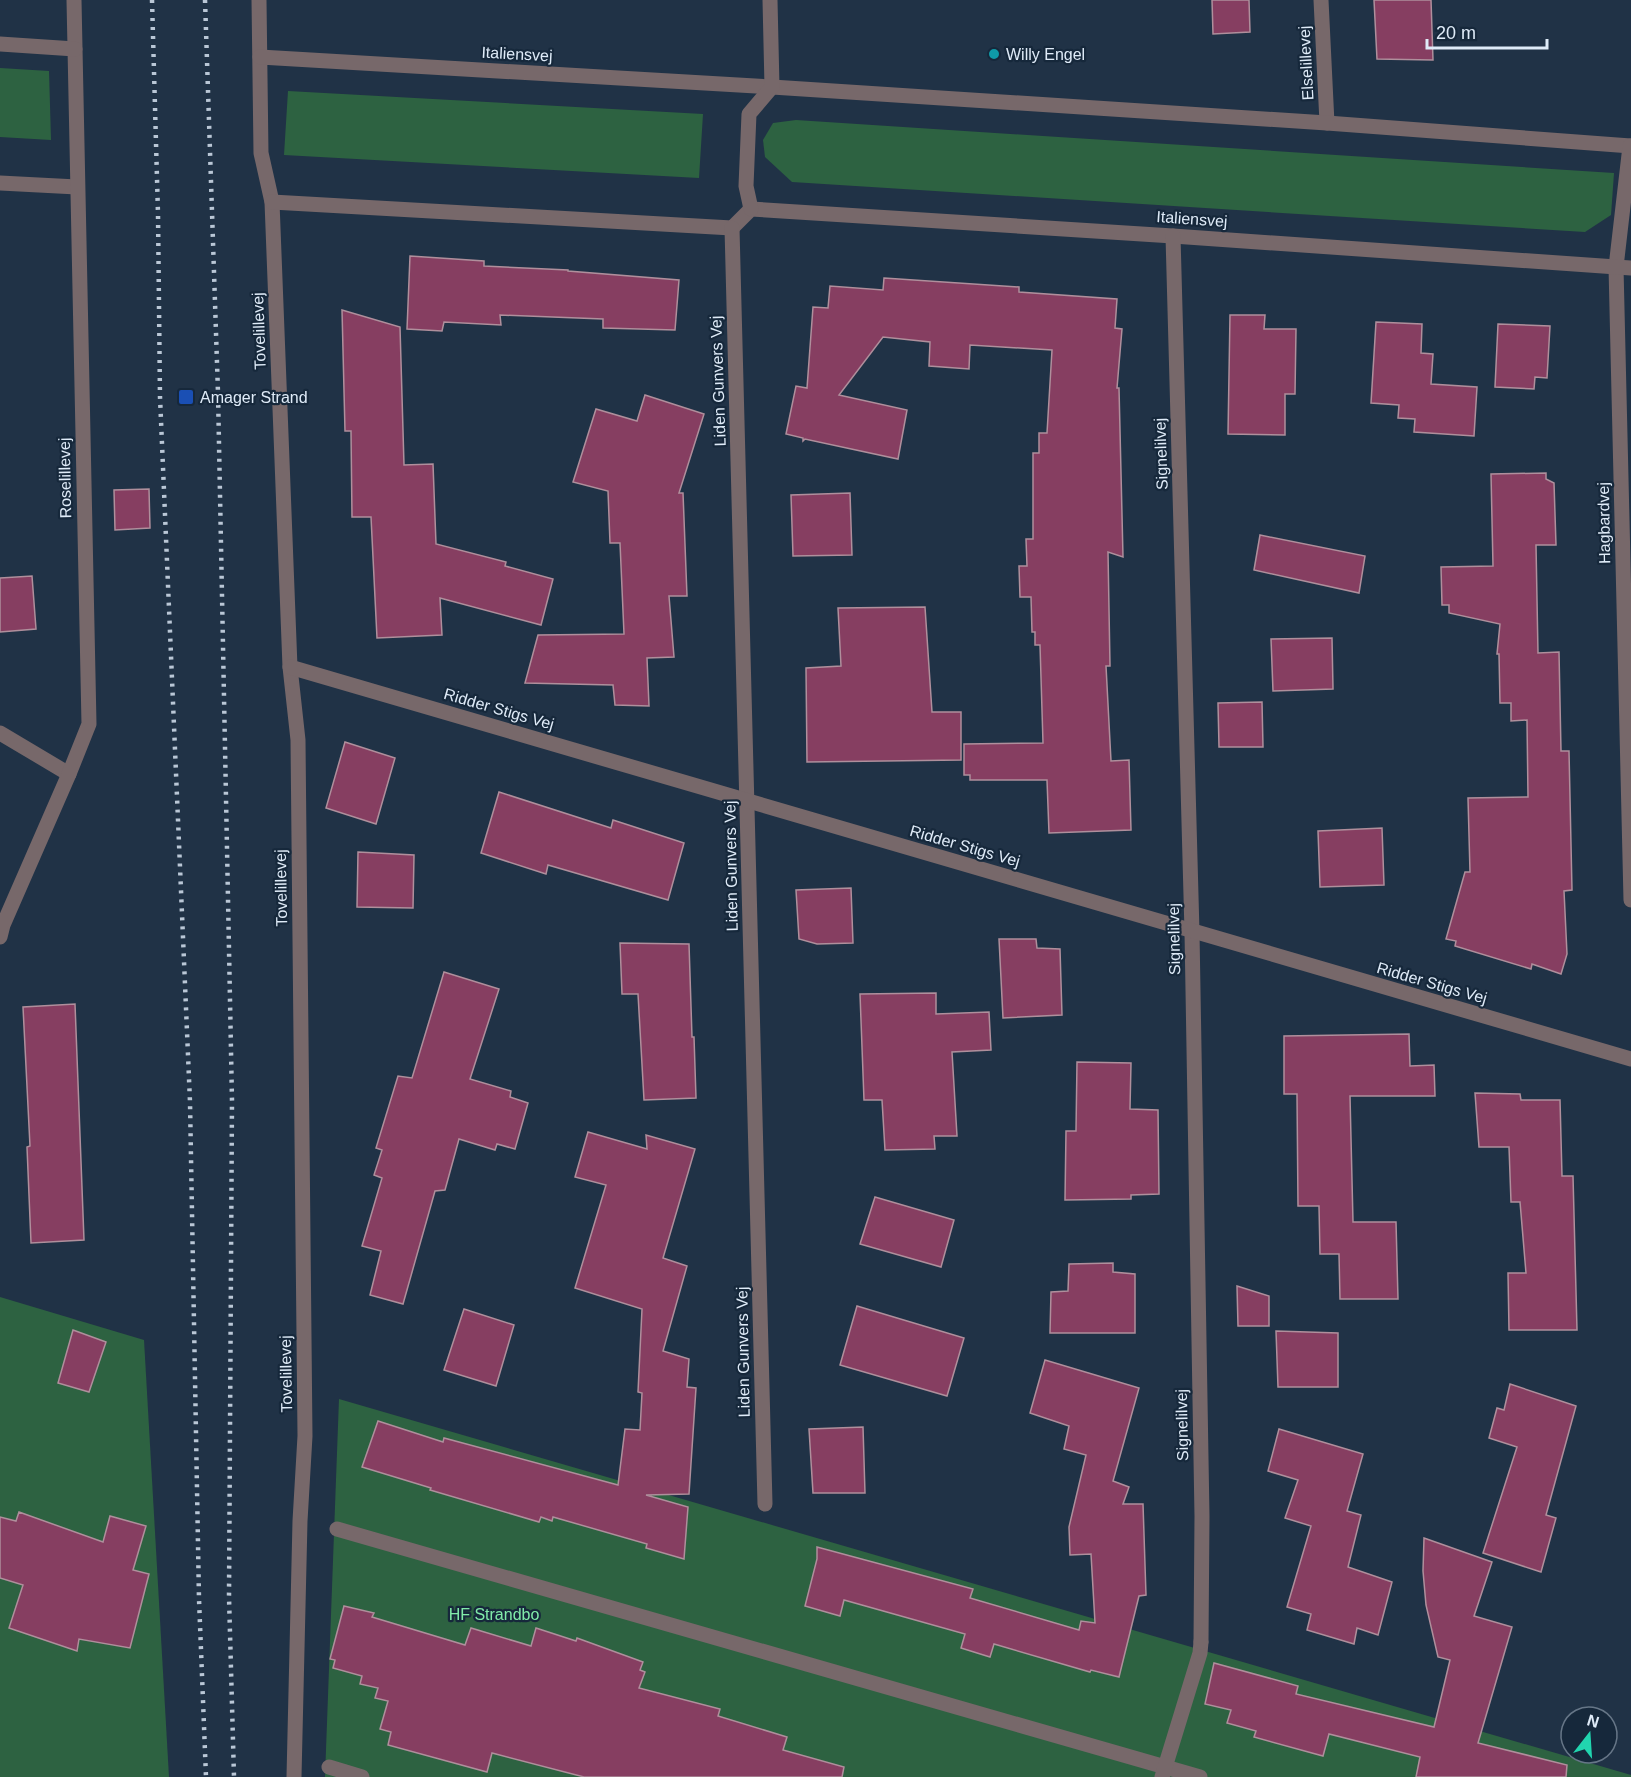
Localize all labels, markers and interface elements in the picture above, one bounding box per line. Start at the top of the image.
scale bar [1427,12,1547,50]
text: 20 m [1436,23,1476,43]
street label: Elselillevej [1296,25,1316,101]
street label: Italiensvej [481,44,553,64]
place label: Willy Engel [1006,46,1085,63]
marker: Willy Engel [987,47,1001,61]
street label: Italiensvej [1156,208,1228,230]
street label: Tovelillevej [249,292,269,370]
street label: Liden Gunvers Vej [707,315,729,447]
marker: Amager Strand [177,388,195,406]
place label: Amager Strand [200,389,308,406]
street label: Signelilvej [1151,418,1171,490]
street label: Roselillevej [56,437,74,519]
street label: Hagbardvej [1595,482,1613,564]
street label: Ridder Stigs Vej [442,685,556,733]
street label: Liden Gunvers Vej [721,800,741,932]
street label: Ridder Stigs Vej [908,822,1022,870]
street label: Tovelillevej [272,849,290,927]
street label: Signelilvej [1165,903,1183,975]
street label: Ridder Stigs Vej [1375,959,1489,1007]
street label: Liden Gunvers Vej [733,1286,753,1418]
street label: Tovelillevej [277,1335,295,1413]
street label: Signelilvej [1173,1389,1191,1461]
park label: HF Strandbo [449,1606,539,1623]
north arrow [1559,1705,1619,1765]
text: N [1585,1711,1601,1731]

